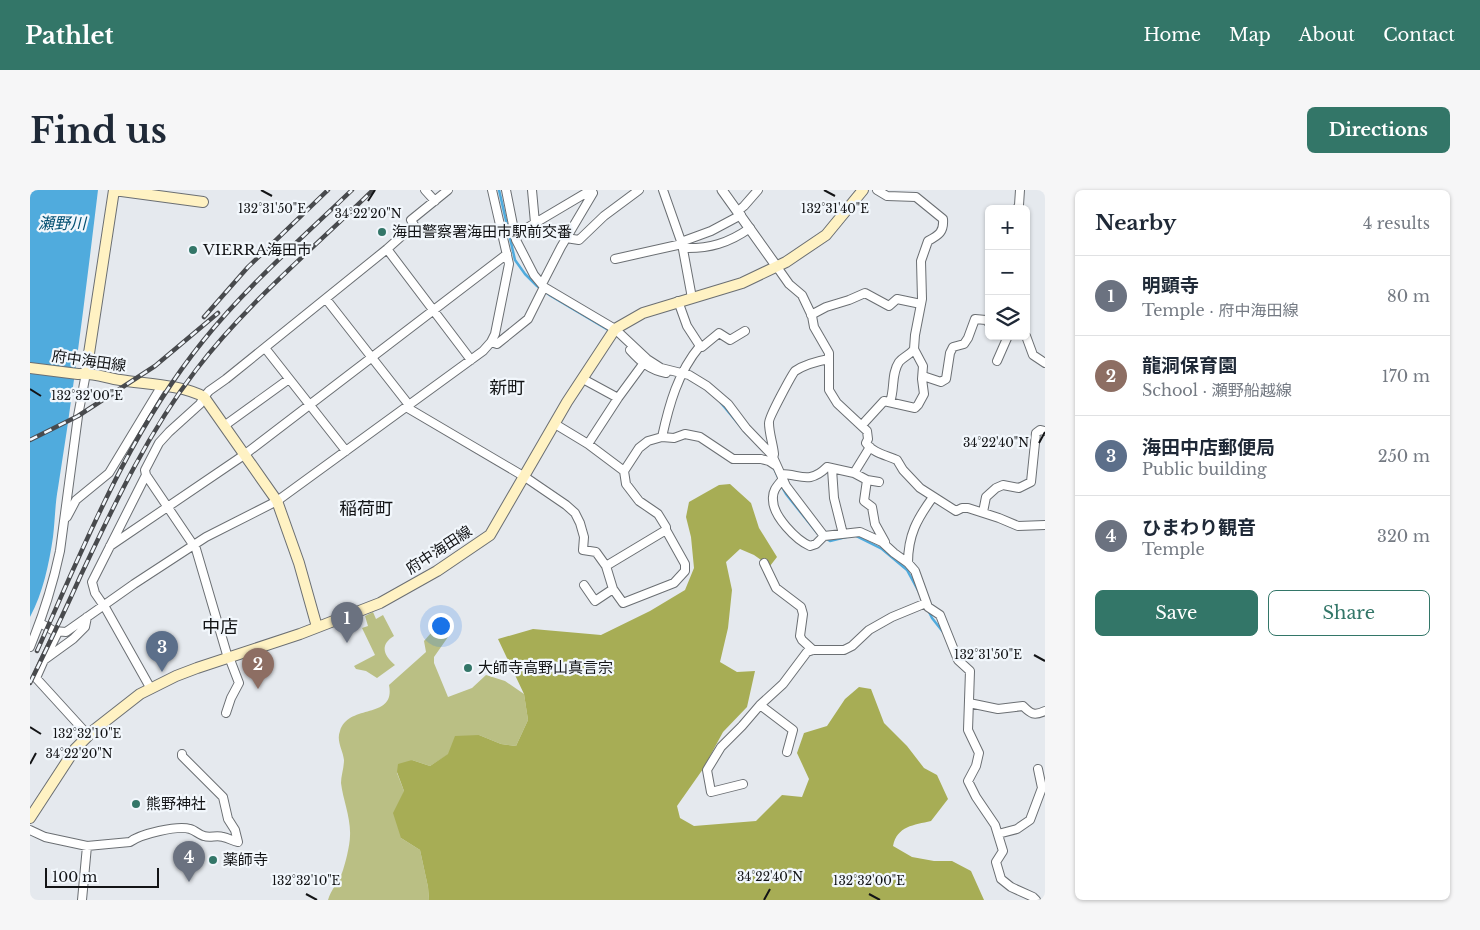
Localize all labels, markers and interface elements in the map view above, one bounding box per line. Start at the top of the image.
text: Pathlet [25,21,114,50]
text: Home [1143,24,1201,46]
text: Map [1229,24,1271,46]
text: About [1299,24,1355,46]
text: Contact [1383,24,1455,46]
button: Directions [1307,107,1450,153]
text: Find us [30,109,167,152]
text: 132°31'50"E [238,201,306,216]
text: 132°31'40"E [801,201,869,216]
map controls [985,205,1030,340]
button: + [985,205,1030,250]
text: 34°22'20"N [335,206,402,221]
text: Nearby [1095,210,1176,236]
water label: 瀬野川 [38,213,88,233]
text: 4 results [1363,213,1430,233]
place label: 海田警察署海田市駅前交番 [392,222,572,241]
marker: 海田警察署海田市駅前交番 [376,226,388,238]
place label: VIERRA海田市 [202,240,312,259]
marker: VIERRA海田市 [187,244,199,256]
button: − [985,250,1030,295]
text: 明顕寺 [1142,274,1199,297]
text: 1 [1108,286,1114,306]
text: 80 m [1387,286,1430,306]
button: layers [985,295,1030,340]
text: Temple · 府中海田線 [1142,300,1298,320]
street label: 府中海田線 [51,346,128,375]
text: 龍洞保育園 [1142,354,1237,377]
text: 2 [1106,366,1116,386]
text: 170 m [1382,366,1430,386]
district label: 新町 [489,377,525,399]
text: School · 瀬野船越線 [1142,380,1292,400]
text: 132°32'00"E [51,388,123,403]
text: 34°22'40"N [963,435,1029,450]
text: 海田中店郵便局 [1142,436,1275,459]
text: 3 [1106,446,1116,466]
text: 250 m [1378,446,1430,466]
text: Public building [1142,459,1267,479]
district label: 稲荷町 [339,498,393,520]
text: ひまわり観音 [1142,516,1256,539]
street label: 府中海田線 [402,521,475,578]
text: 4 [1106,526,1116,546]
text: 320 m [1377,526,1430,546]
text: Temple [1142,539,1205,559]
button: Save [1095,590,1258,636]
button: Share [1268,590,1430,636]
pin: 1 [331,602,363,643]
your location [428,613,454,639]
district label: 中店 [202,616,238,638]
pin: 3 [146,631,178,672]
text: 132°31'50"E [954,647,1022,662]
pin: 2 [242,648,274,689]
place label: 大師寺高野山真言宗 [478,658,613,677]
marker: 大師寺高野山真言宗 [462,662,474,674]
text: 132°32'10"E [53,726,122,741]
text: 34°22'20"N [46,746,113,761]
place label: 熊野神社 [146,794,206,813]
marker: 熊野神社 [130,798,142,810]
pin: 4 [173,841,205,882]
place label: 薬師寺 [223,850,268,869]
marker: 薬師寺 [207,854,219,866]
scale bar [45,865,159,888]
text: 100 m [52,868,97,886]
text: 34°22'40"N [737,869,803,884]
text: 132°32'10"E [272,873,341,888]
text: 132°32'00"E [833,873,905,888]

